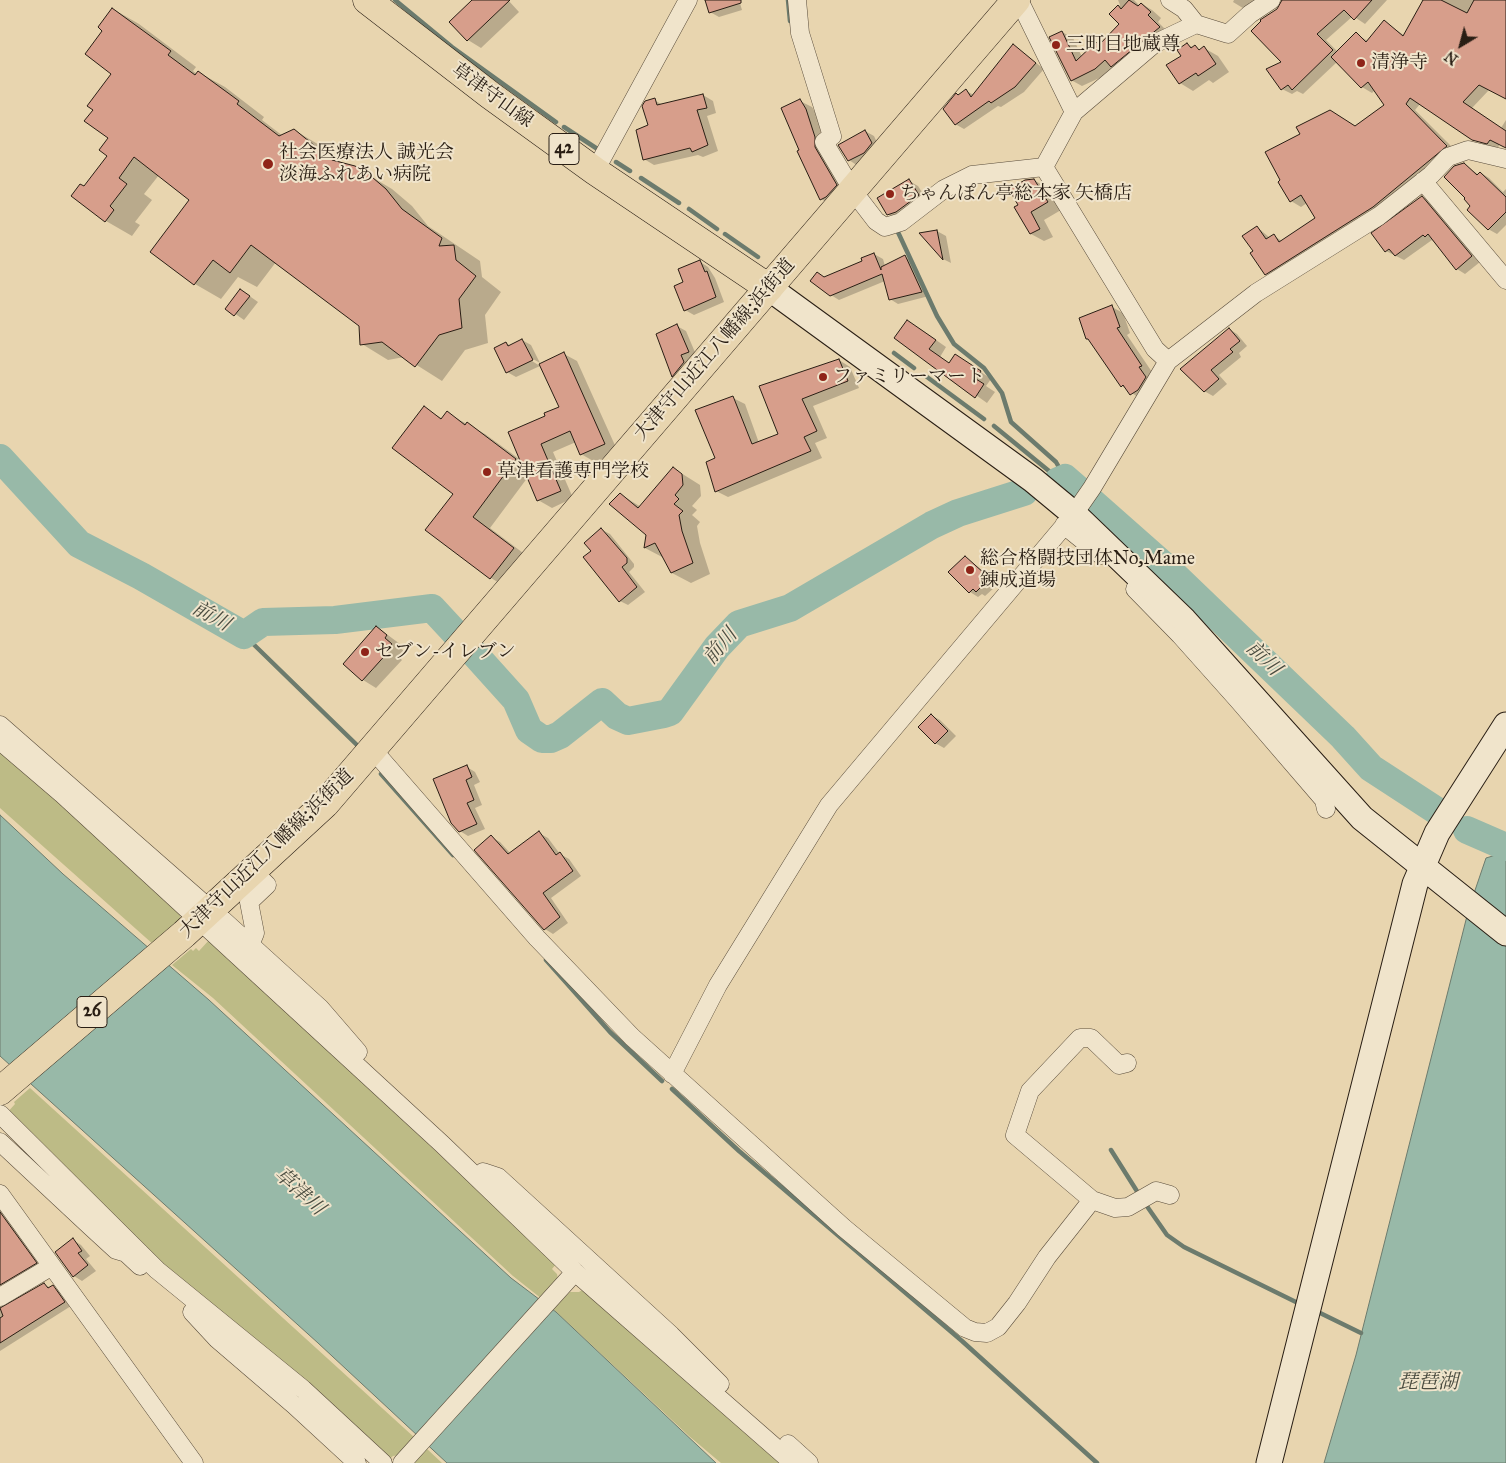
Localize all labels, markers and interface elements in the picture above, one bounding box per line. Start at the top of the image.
north arrow [1436,20,1486,70]
place label: 三町目地蔵尊 [1066,34,1180,56]
marker: 三町目地蔵尊 [1050,39,1062,51]
text: N [1442,47,1462,68]
place label: 清浄寺 [1371,52,1428,74]
marker: 清浄寺 [1355,57,1367,69]
street label: 草津守山線 [447,59,537,133]
road number: 42 [549,134,579,164]
place label: 社会医療法人 誠光会 淡海ふれあい病院 [279,142,454,186]
marker: 社会医療法人 誠光会 淡海ふれあい病院 [261,157,275,171]
place label: ちゃんぽん亭総本家 矢橋店 [900,183,1132,205]
marker: ちゃんぽん亭総本家 矢橋店 [884,188,896,200]
street label: 大津守山近江八幡線;浜街道 [630,254,800,446]
place label: ファミリーマート [833,366,985,388]
marker: ファミリーマート [817,371,829,383]
place label: 草津看護専門学校 [497,461,649,483]
marker: 草津看護専門学校 [481,466,493,478]
place label: 総合格闘技団体No,Mame 錬成道場 [980,548,1195,592]
marker: 総合格闘技団体No,Mame 錬成道場 [964,564,976,576]
water label: 前川 [188,597,234,637]
water label: 前川 [699,624,743,670]
water label: 前川 [1240,636,1286,682]
place label: セブン-イレブン [375,641,516,663]
marker: セブン-イレブン [359,646,371,658]
street label: 大津守山近江八幡線;浜街道 [175,765,359,943]
road number: 26 [77,996,107,1028]
water label: 草津川 [269,1163,329,1221]
water label: 琵琶湖 [1398,1371,1458,1395]

